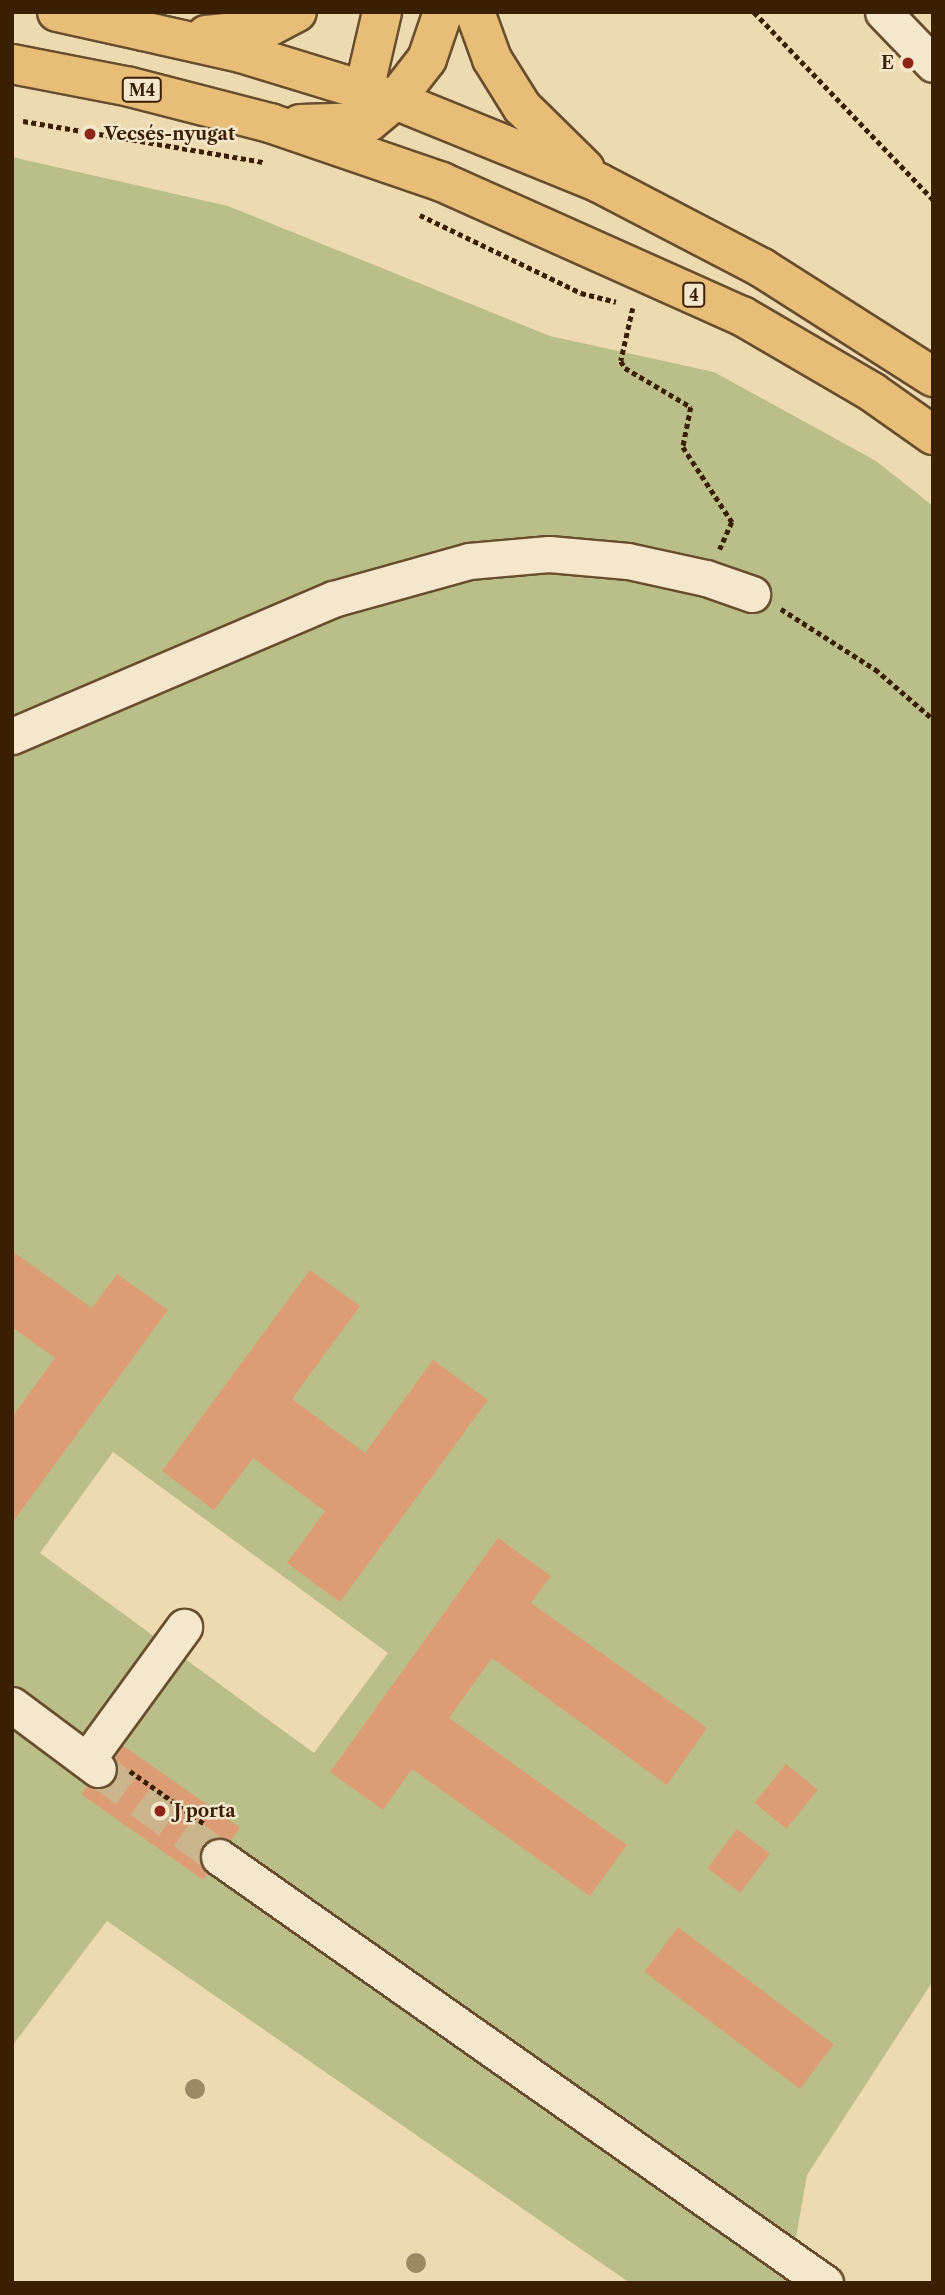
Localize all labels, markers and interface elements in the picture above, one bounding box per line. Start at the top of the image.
place label: E [881,52,894,74]
marker: E [900,55,916,71]
road number: M4 [121,78,163,102]
place label: Vecsés-nyugat [104,123,235,145]
marker: Vecsés-nyugat [82,126,98,142]
road number: 4 [682,282,706,308]
place label: J porta [174,1800,236,1822]
marker: J porta [152,1803,168,1819]

